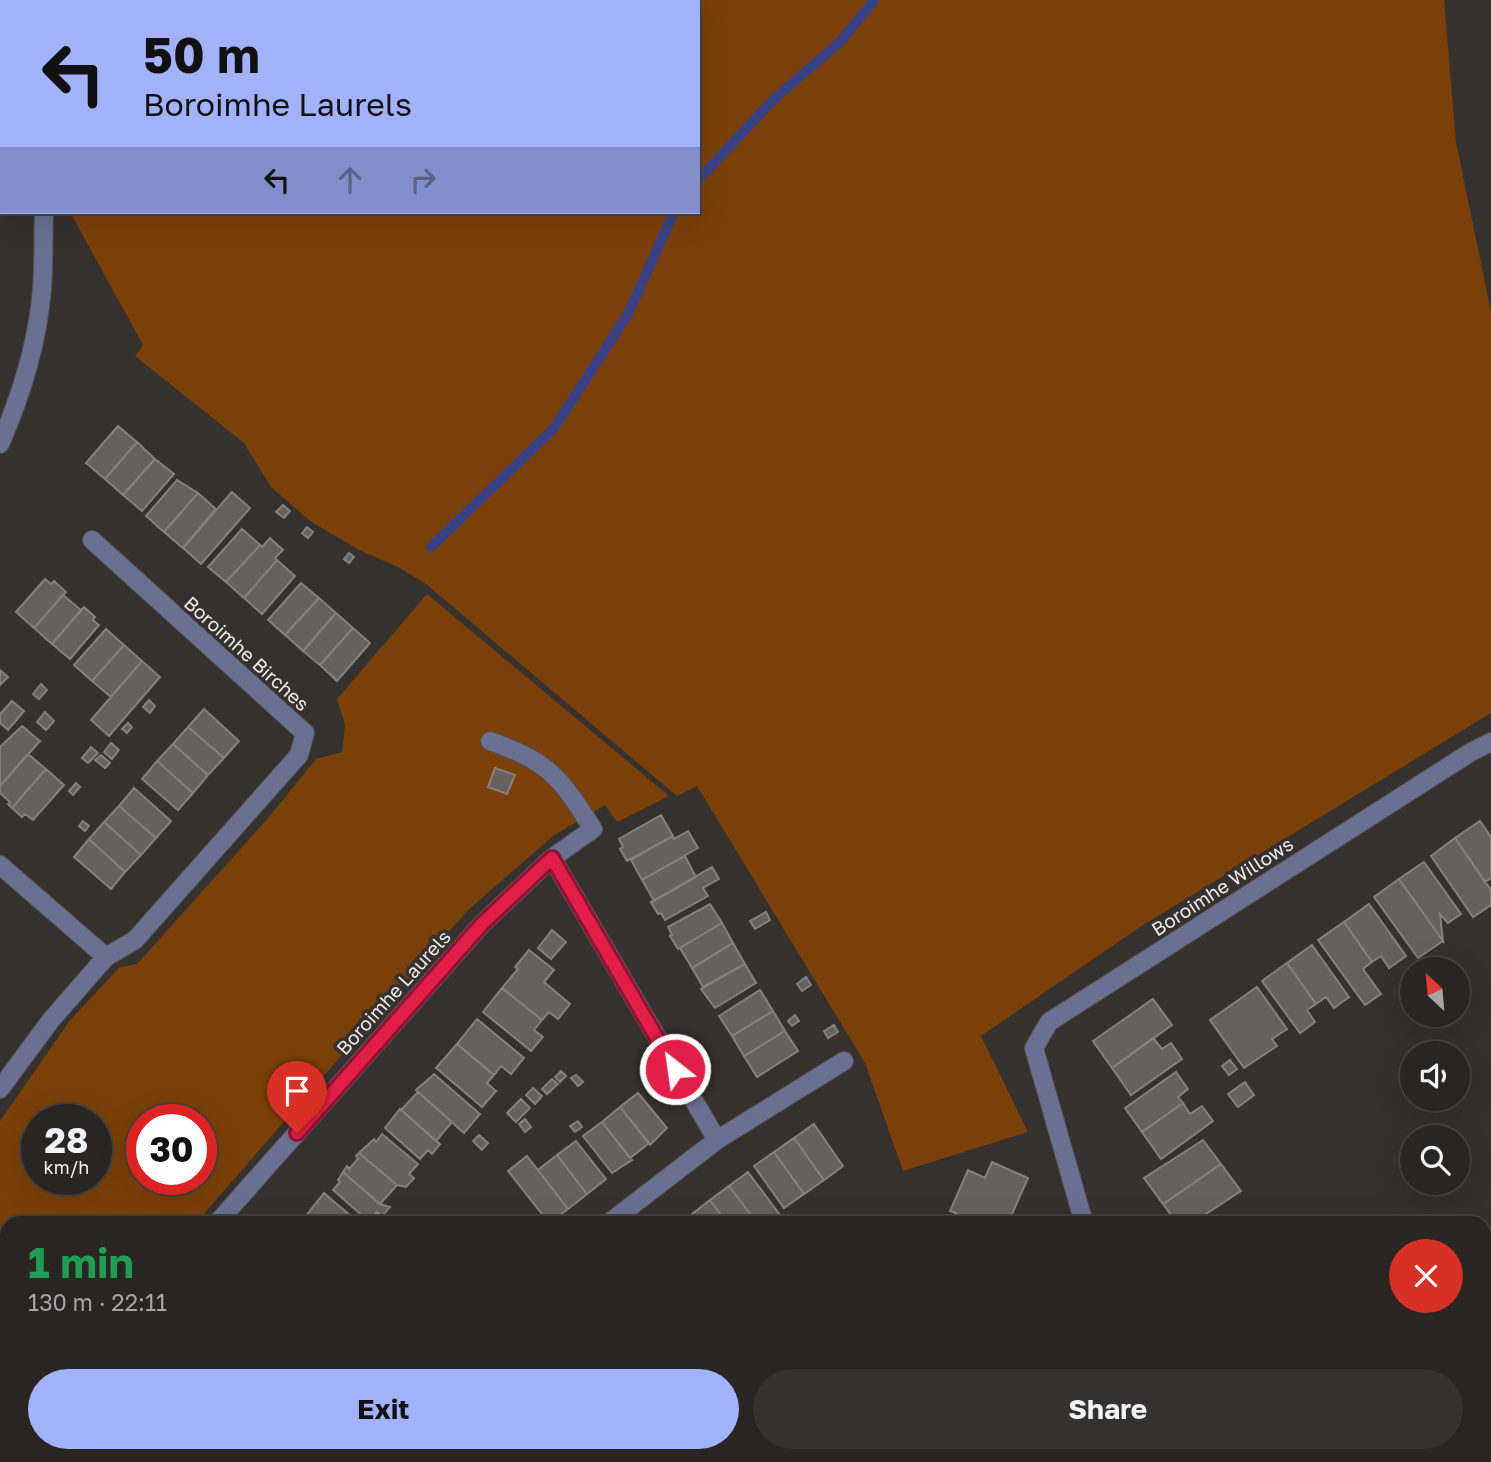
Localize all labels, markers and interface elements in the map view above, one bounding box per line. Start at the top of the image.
text: 50 m [143,25,260,84]
icon: left [28,28,119,119]
text: Boroimhe Laurels [143,85,412,123]
icon: left [258,161,296,199]
icon: ahead [331,161,369,199]
icon: right [404,161,442,199]
street label: Boroimhe Birches [180,591,314,715]
street label: Boroimhe Willows [1147,832,1297,940]
street label: Boroimhe Laurels [331,925,455,1059]
north arrow [1400,957,1470,1027]
map controls [1400,957,1470,1195]
position arrow [638,1032,712,1106]
button: sound [1400,1041,1470,1111]
pin [267,1061,327,1133]
icon: arrive [278,1072,316,1110]
speed limit sign: 30 [126,1104,217,1195]
text: 28 [45,1119,88,1161]
button: search [1400,1125,1470,1195]
text: km/h [44,1156,89,1178]
text: 1 min [28,1237,134,1287]
button: close [1389,1239,1463,1313]
text: 130 m · 22:11 [28,1288,167,1316]
button: Exit [28,1369,739,1449]
button: Share [753,1369,1463,1449]

